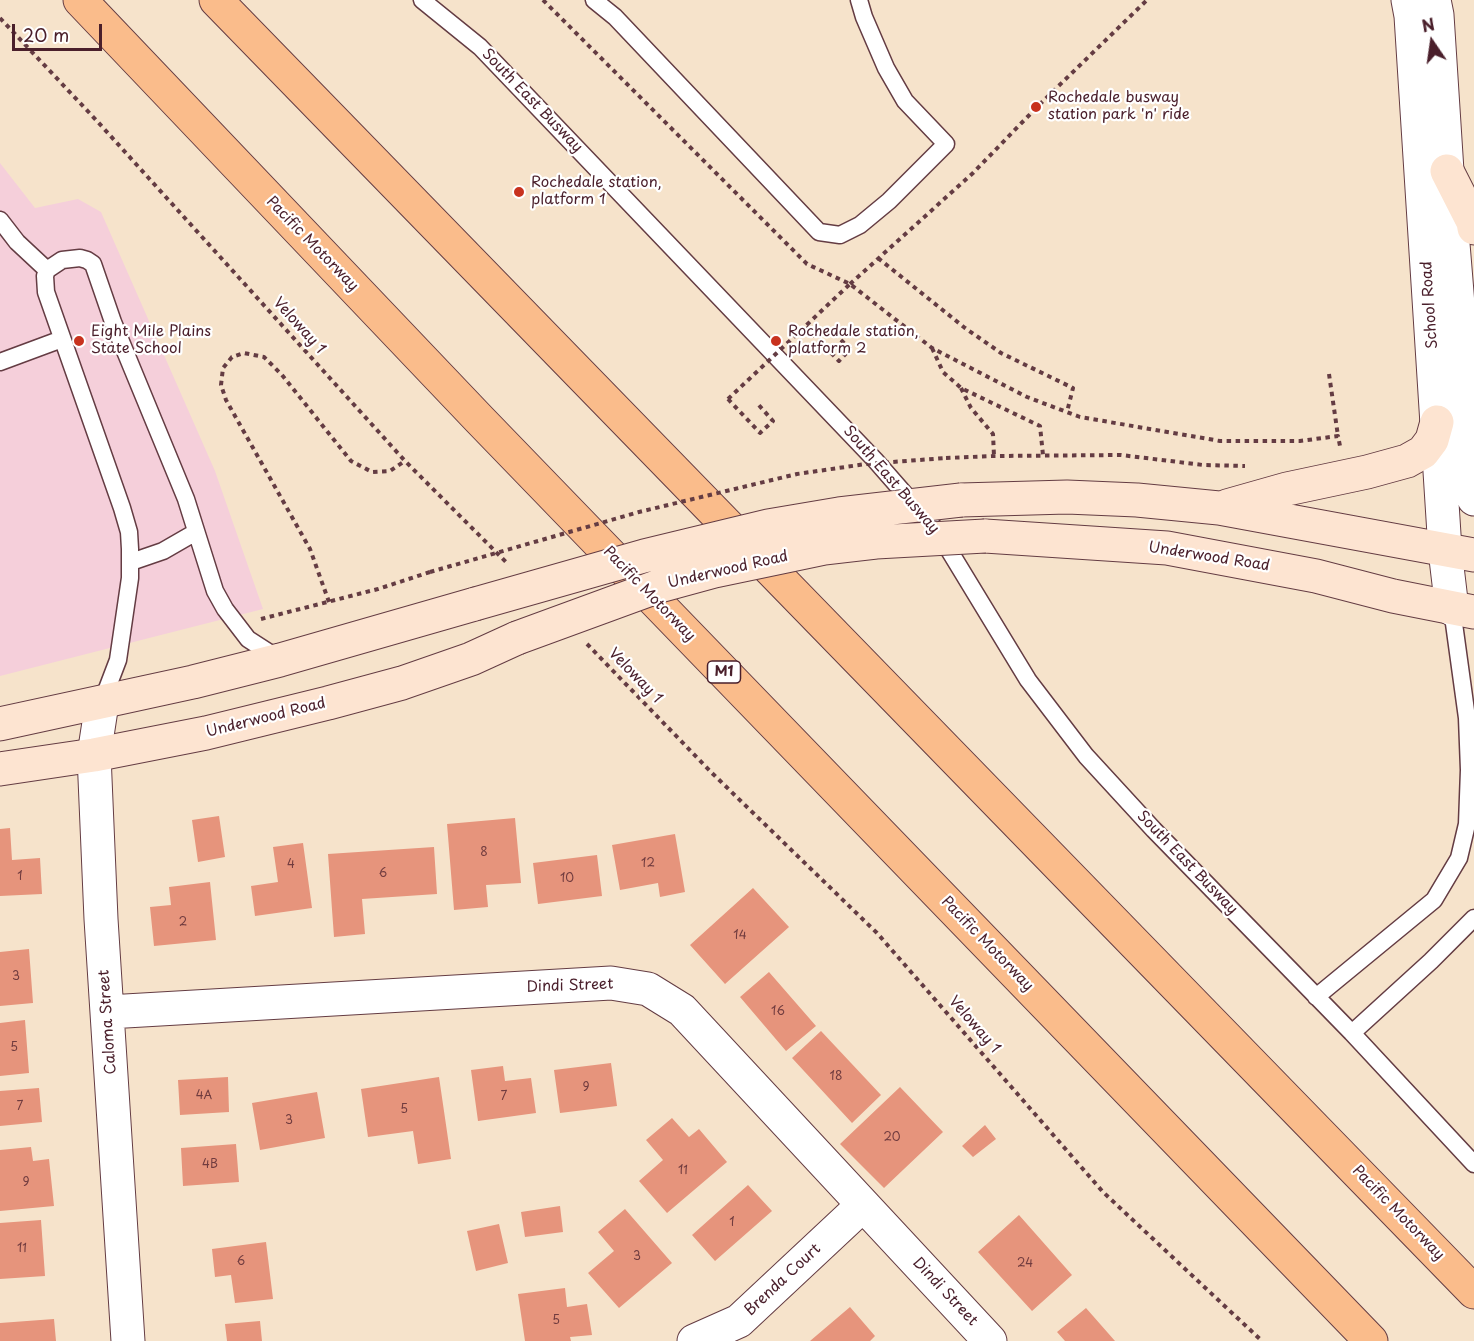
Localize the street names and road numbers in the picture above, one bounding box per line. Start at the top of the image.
street label: South East Busway [478,45,586,157]
street label: Pacific Motorway [262,193,362,295]
street label: School Road [1418,260,1442,350]
street label: Veloway 1 [269,294,329,358]
street label: South East Busway [839,422,943,538]
street label: Underwood Road [1147,539,1271,575]
street label: Pacific Motorway [599,543,699,645]
street label: Underwood Road [666,547,790,593]
street label: Veloway 1 [604,645,666,707]
road number: M1 [708,661,740,683]
street label: Underwood Road [204,694,328,742]
street label: South East Busway [1133,807,1241,919]
street label: Pacific Motorway [937,893,1037,995]
street label: Caloma Street [95,969,121,1075]
street label: Dindi Street [526,975,614,997]
street label: Veloway 1 [944,993,1004,1057]
street label: Pacific Motorway [1348,1162,1448,1264]
street label: Brenda Court [741,1240,825,1320]
street label: Dindi Street [909,1254,981,1330]

